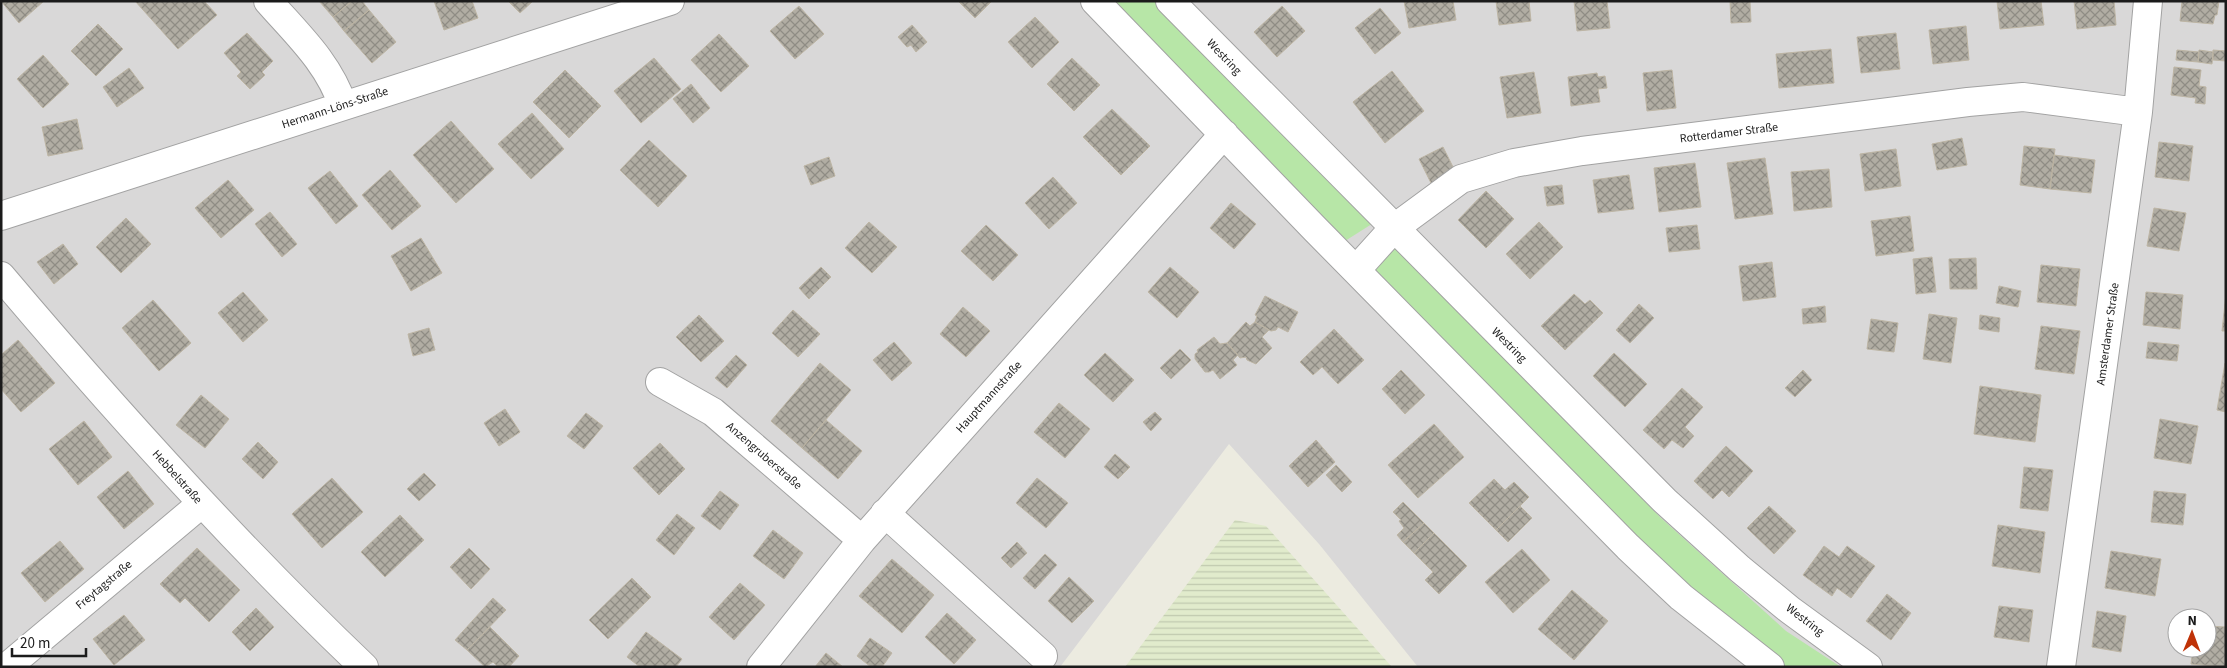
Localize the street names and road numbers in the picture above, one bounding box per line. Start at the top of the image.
street label: Westring [1203,35,1245,79]
street label: Hermann-Löns-Straße [279,83,391,133]
street label: Rotterdamer Straße [1679,119,1779,147]
street label: Amsterdamer Straße [2092,282,2124,386]
street label: Westring [1487,323,1531,367]
street label: Hauptmannstraße [952,357,1026,437]
street label: Anzengruberstraße [722,418,806,494]
street label: Hebbelstraße [148,446,206,508]
street label: Freytagstraße [72,556,136,614]
street label: Westring [1782,600,1828,640]

